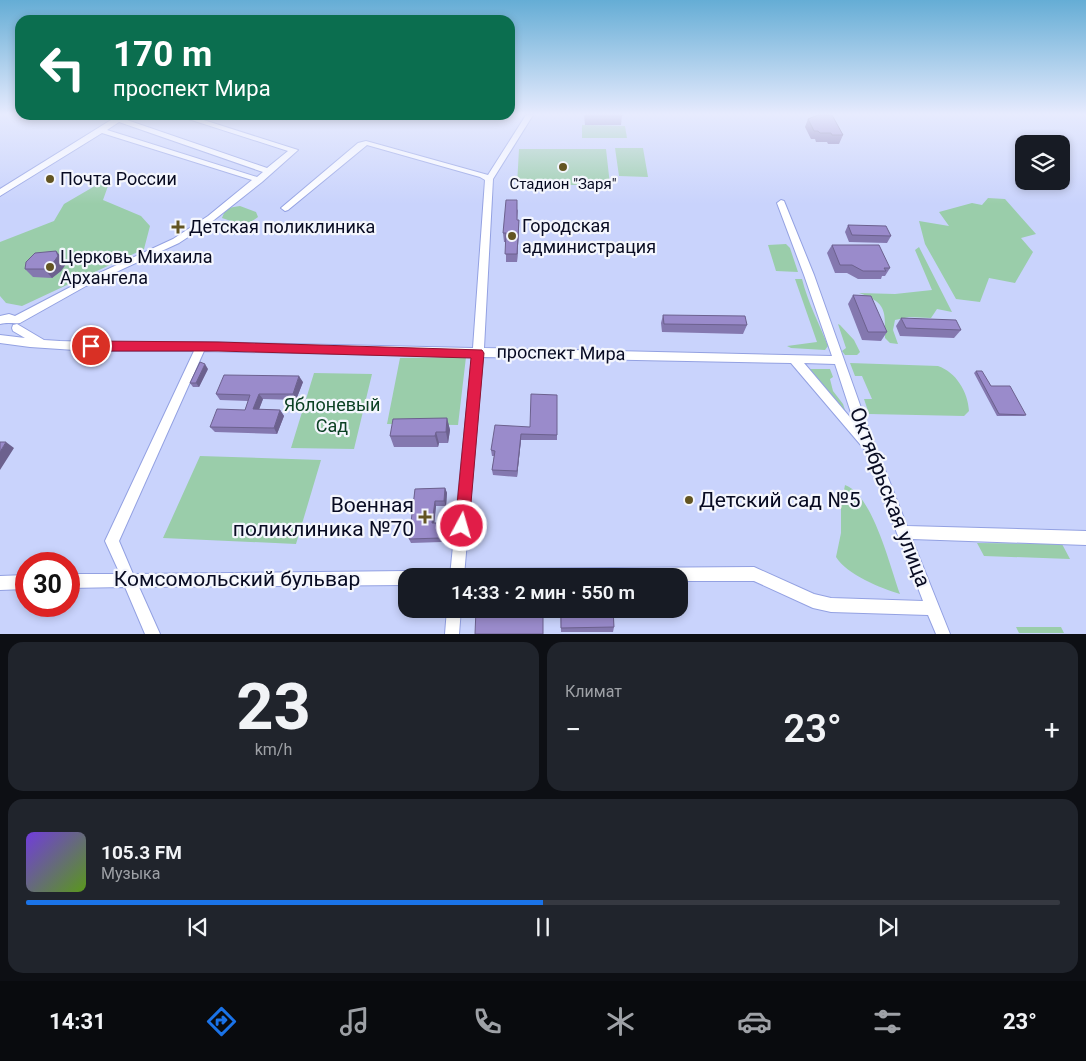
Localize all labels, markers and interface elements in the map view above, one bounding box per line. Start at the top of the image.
text: 170 m [113,34,212,75]
icon: left [30,35,95,100]
text: проспект Мира [113,76,271,101]
map controls [1015,135,1070,190]
button: layers [1015,135,1070,190]
marker: Стадион "Заря" [557,161,569,173]
place label: Почта России [60,168,177,189]
marker: Почта России [44,173,56,185]
place label: Стадион "Заря" [510,175,617,193]
place label: Городская администрация [522,215,656,257]
place label: Детская поликлиника [189,216,375,237]
marker: Детская поликлиника [171,220,185,234]
marker: Городская администрация [506,230,518,242]
place label: Церковь Михаила Архангела [60,246,213,288]
marker: Церковь Михаила Архангела [44,261,56,273]
pin [70,325,112,367]
icon: arrive [77,332,105,360]
street label: проспект Мира [496,341,626,364]
park label: Яблоневый Сад [284,394,380,436]
street label: Октябрьская улица [845,404,935,590]
place label: Детский сад №5 [699,488,861,512]
place label: Военная поликлиника №70 [233,493,414,541]
marker: Детский сад №5 [683,494,695,506]
position arrow [435,499,487,551]
marker: Военная поликлиника №70 [418,510,432,524]
speed limit sign: 30 [15,552,80,617]
street label: Комсомольский бульвар [114,567,360,591]
text: 14:33 · 2 мин · 550 m [451,581,635,604]
text: 23 [236,669,311,745]
text: Климат [565,682,622,701]
text: 23° [784,707,842,751]
text: − [565,713,581,746]
text: + [1044,713,1060,746]
text: km/h [255,740,292,759]
text: 105.3 FM [101,841,182,864]
text: Музыка [101,864,160,883]
icon: previous [184,913,212,941]
icon: pause [529,913,557,941]
icon: next [874,913,902,941]
icon: directions [204,1004,239,1039]
icon: music [337,1004,372,1039]
icon: phone [470,1004,505,1039]
icon: climate [603,1004,638,1039]
icon: car [737,1004,772,1039]
icon: filters [870,1004,905,1039]
text: 14:31 [49,1009,106,1034]
text: 23° [1003,1009,1037,1034]

